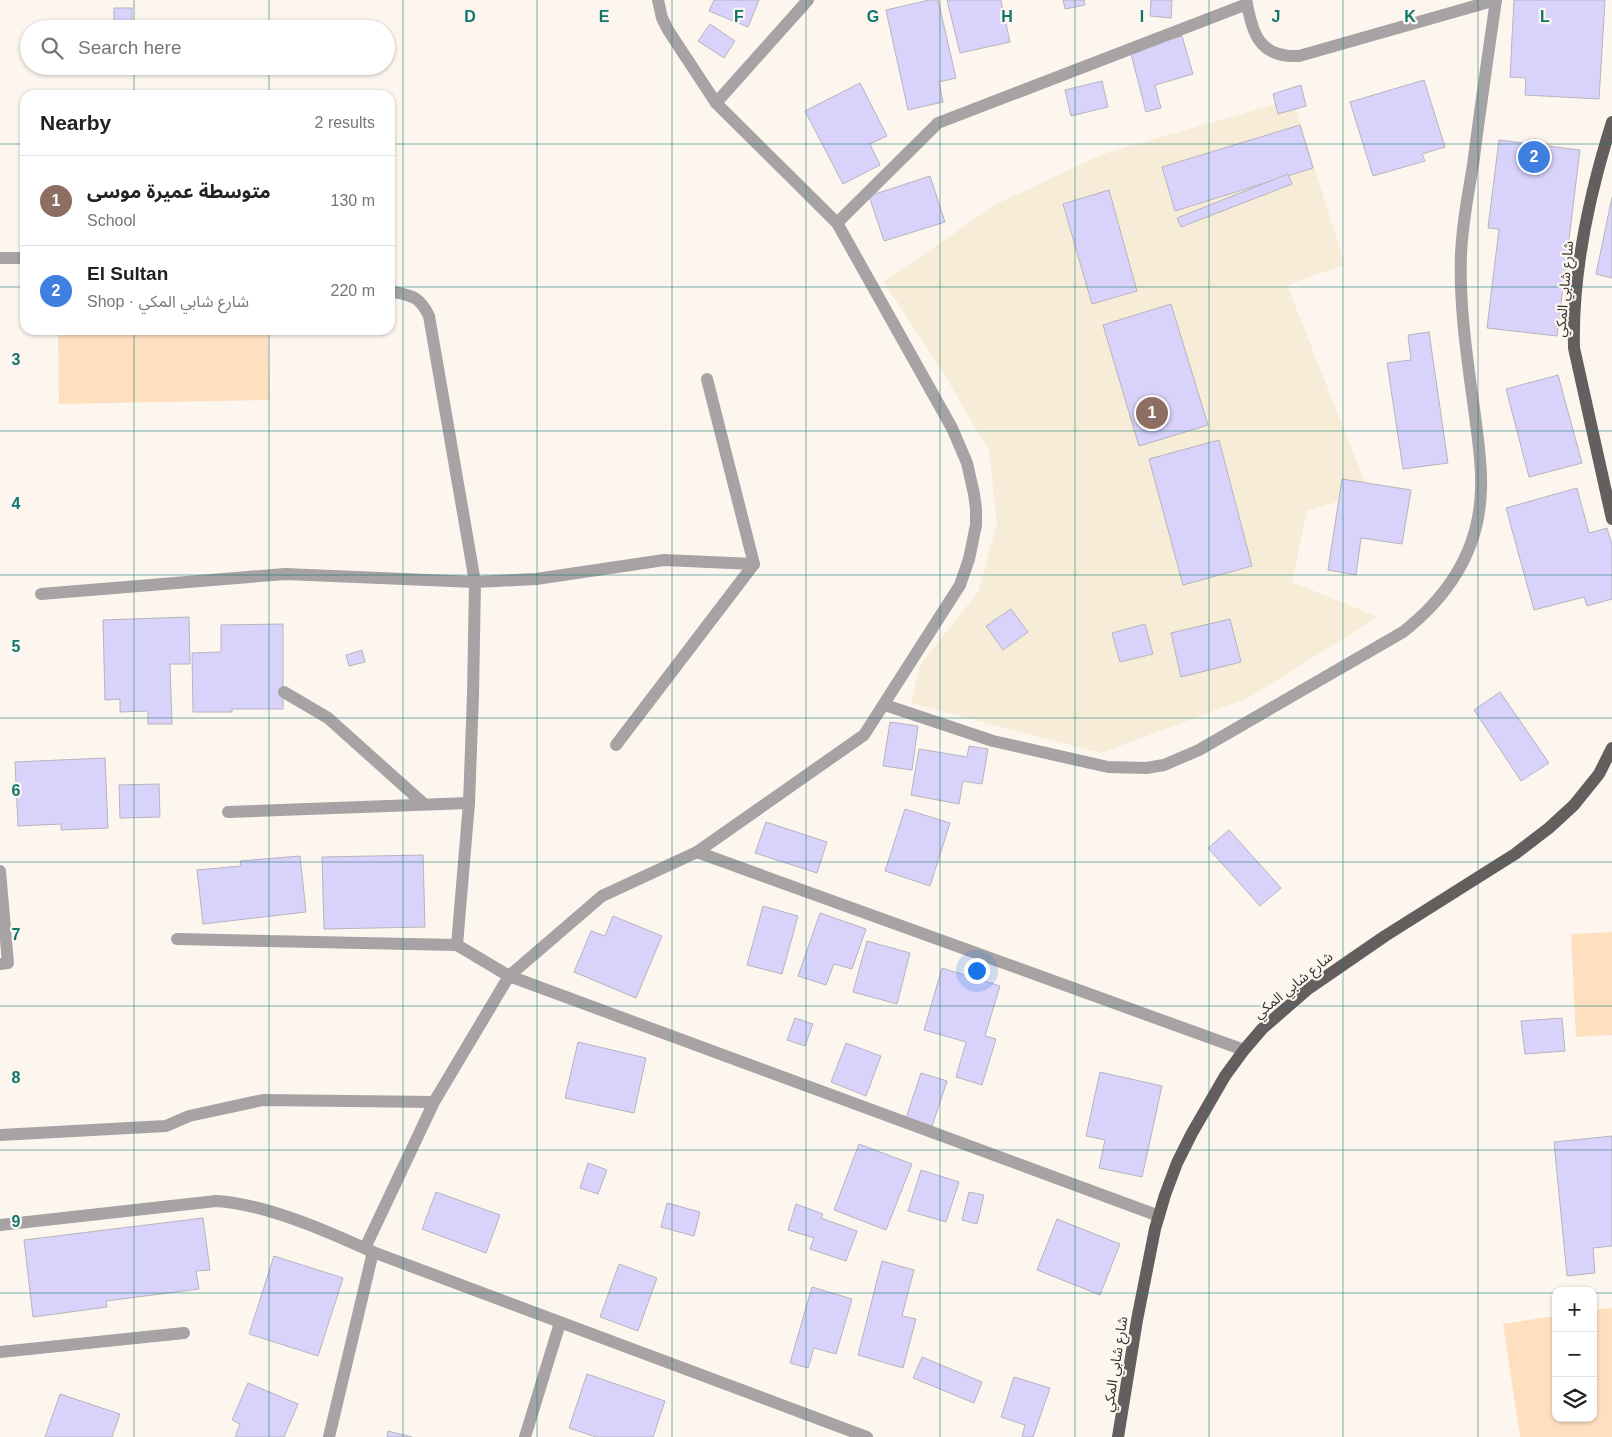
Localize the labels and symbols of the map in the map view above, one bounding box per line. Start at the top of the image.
text: D [464,8,476,25]
text: E [599,8,610,25]
text: F [734,8,744,25]
text: G [867,8,879,25]
text: H [1001,8,1013,25]
text: I [1140,8,1144,25]
text: J [1272,8,1280,25]
text: K [1404,8,1416,25]
text: L [1540,8,1550,25]
pin: 2 [1518,138,1550,176]
street label: شارع شابي المكي [1552,240,1579,338]
text: 3 [12,351,21,368]
pin: 1 [1136,394,1168,432]
text: 4 [12,495,21,512]
text: 5 [12,638,21,655]
text: 6 [12,782,21,799]
text: 7 [12,926,21,943]
street label: شارع شابي المكي [1250,948,1338,1024]
your location [964,958,990,984]
text: 8 [12,1069,21,1086]
text: 9 [12,1213,21,1230]
street label: شارع شابي المكي [1100,1315,1134,1414]

